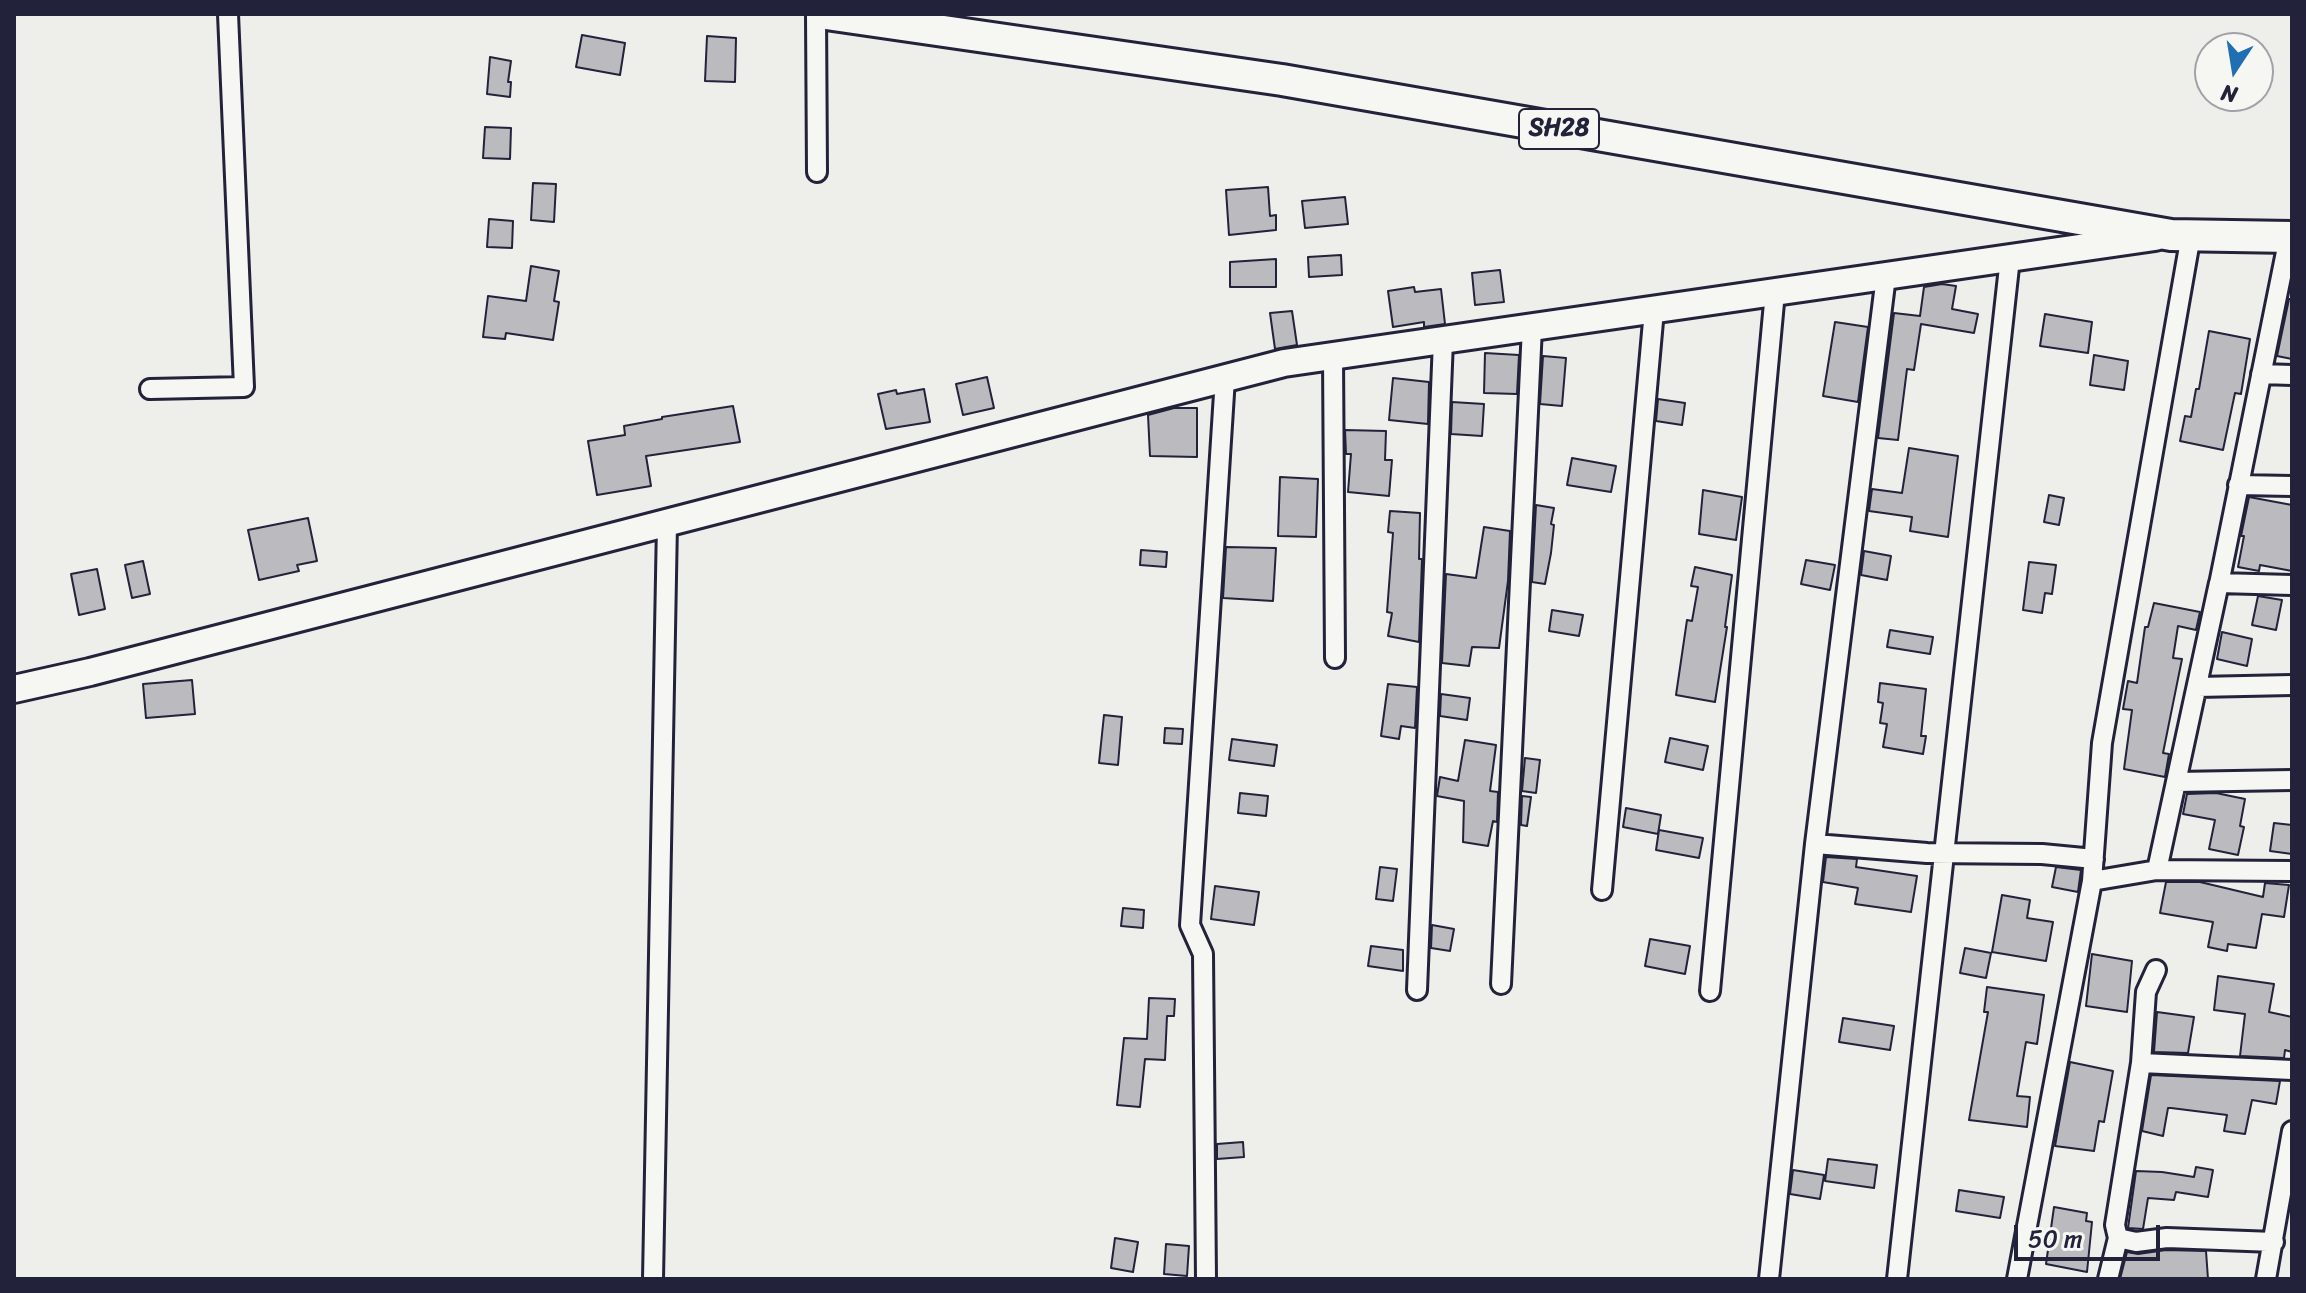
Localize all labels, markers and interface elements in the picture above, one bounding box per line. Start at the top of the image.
north arrow [2194,32,2274,112]
text: N [2218,73,2241,115]
road number: SH28 [1519,109,1599,149]
scale bar [2018,1209,2164,1259]
text: 50 m [2028,1218,2083,1260]

